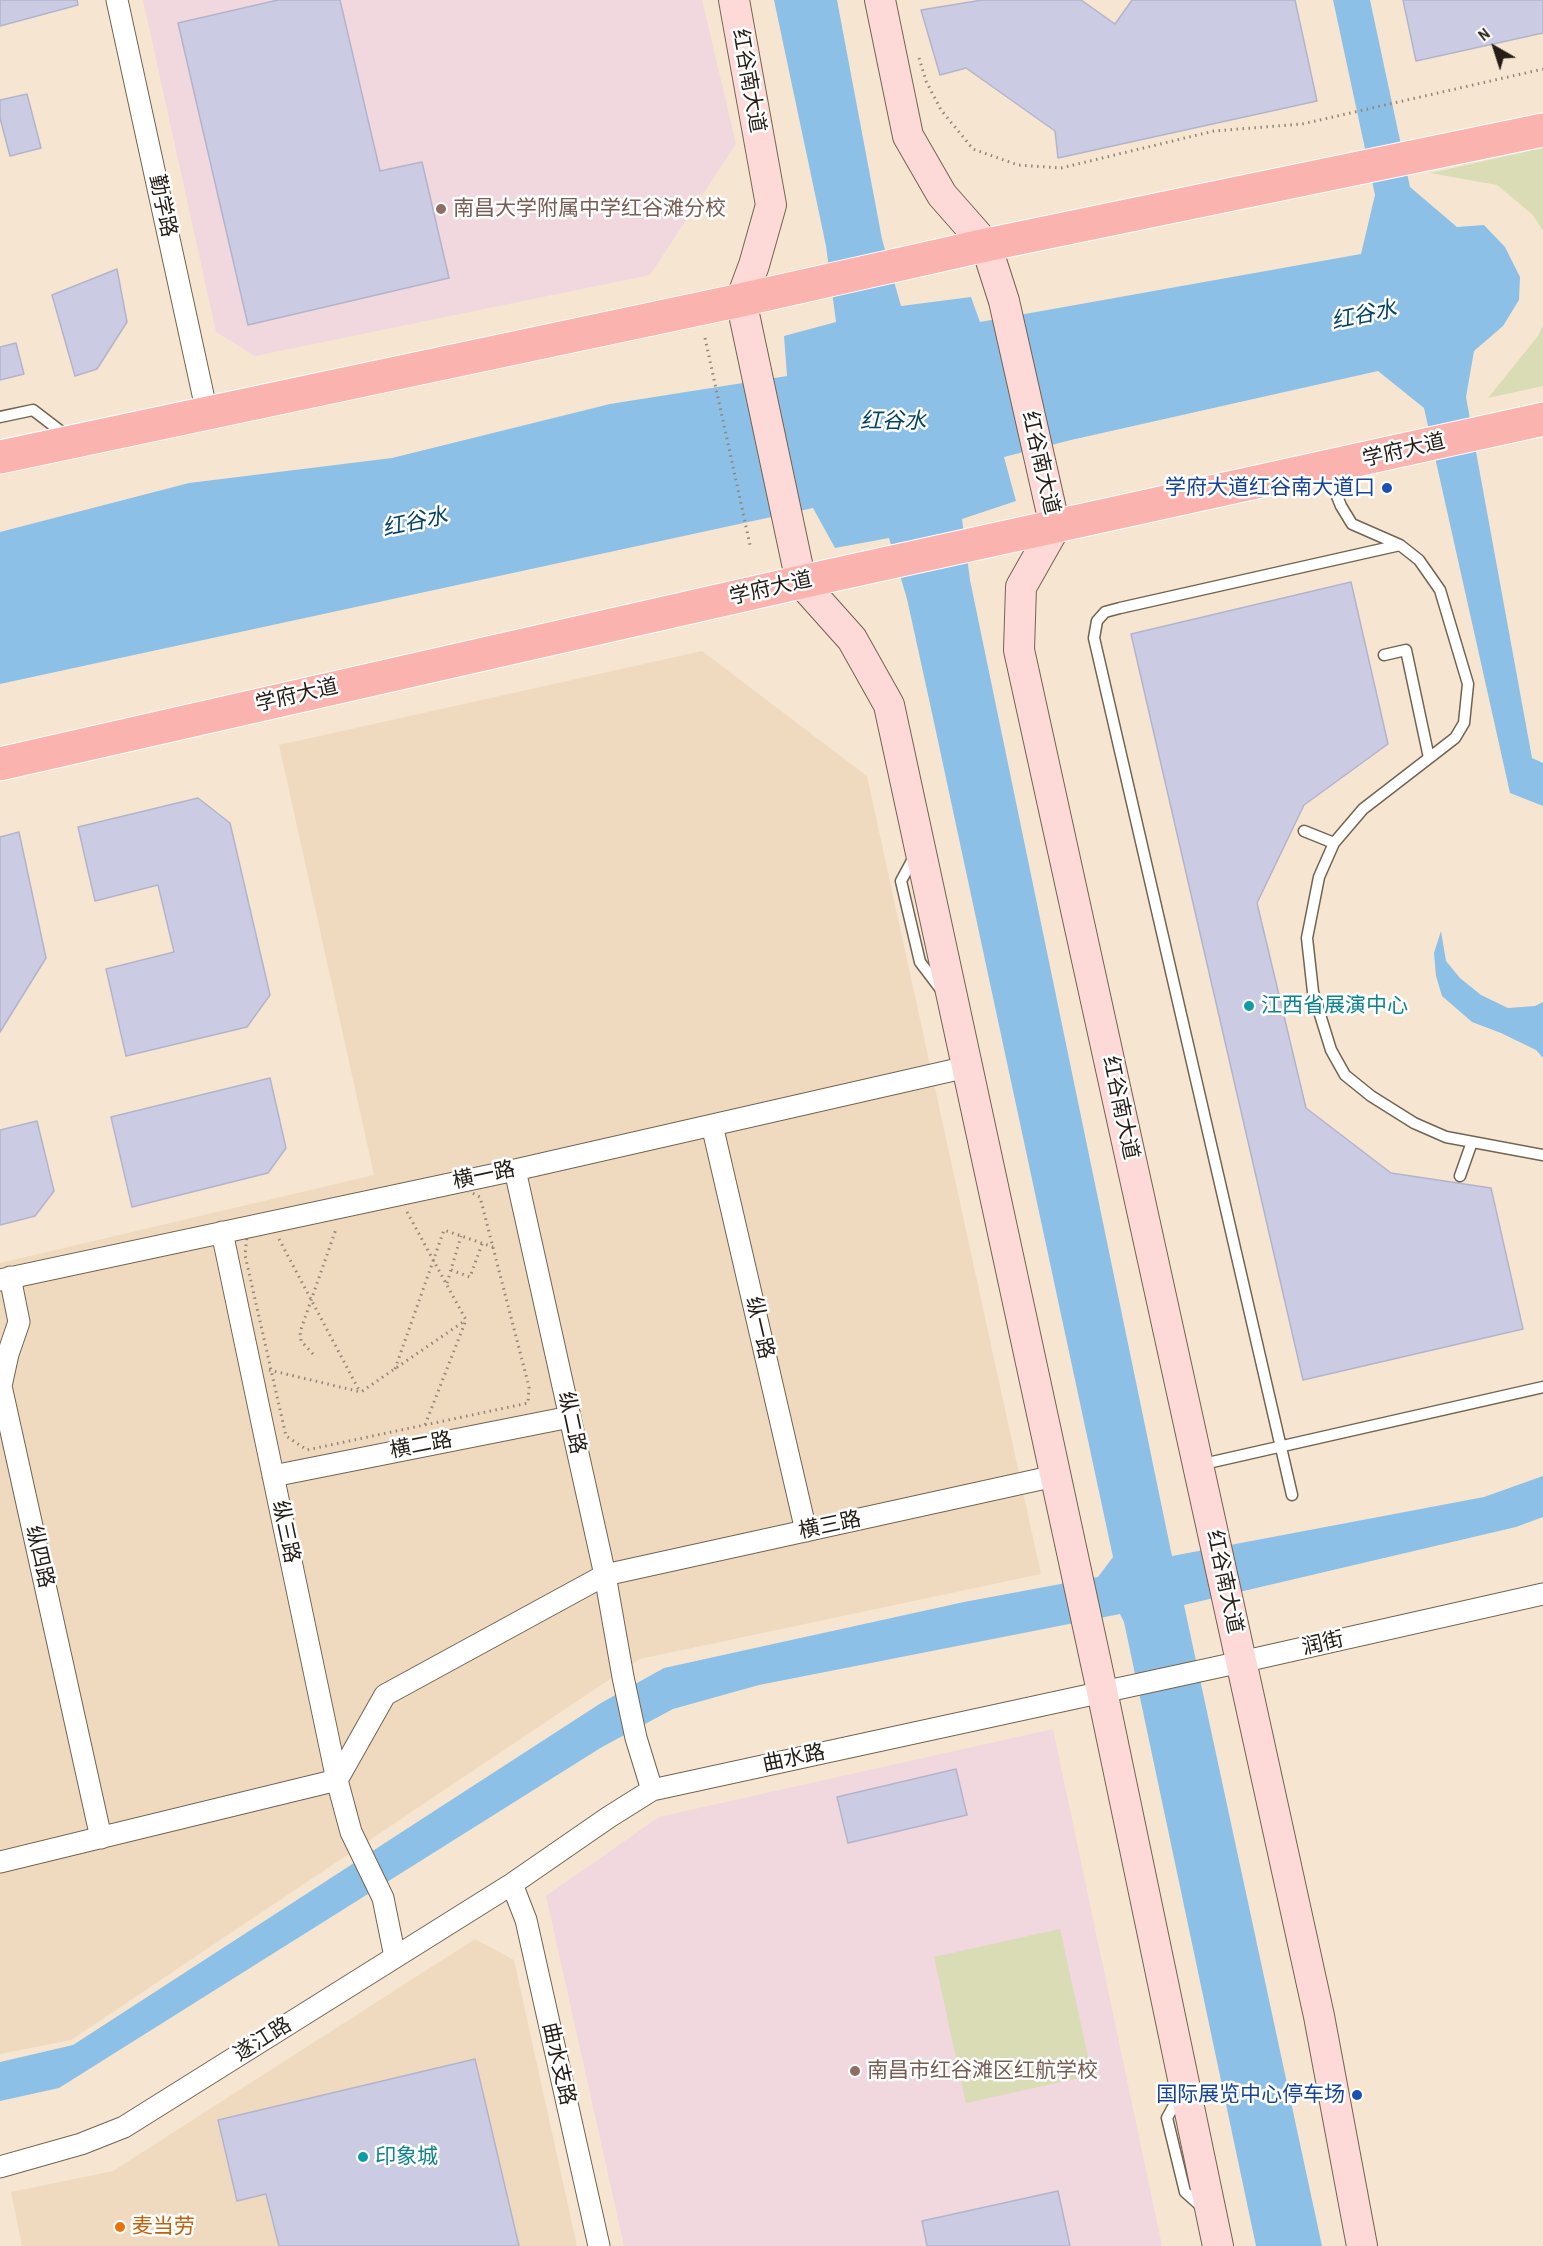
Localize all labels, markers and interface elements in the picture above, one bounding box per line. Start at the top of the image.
north arrow [1465,18,1525,78]
text: N [1473,22,1494,46]
street label: 红谷南大道 [726,27,770,135]
street label: 勤学路 [143,173,181,239]
place label: 南昌大学附属中学红谷滩分校 [453,196,726,222]
marker: 南昌大学附属中学红谷滩分校 [434,202,448,216]
water label: 红谷水 [1329,296,1399,336]
water label: 红谷水 [860,409,926,435]
street label: 红谷南大道 [1016,409,1064,517]
street label: 学府大道 [1360,429,1448,473]
place label: 学府大道红谷南大道口 [1165,475,1375,501]
marker: 学府大道红谷南大道口 [1380,481,1394,495]
water label: 红谷水 [380,503,450,543]
street label: 学府大道 [727,567,815,611]
street label: 学府大道 [253,674,341,718]
place label: 江西省展演中心 [1261,993,1408,1019]
marker: 江西省展演中心 [1242,999,1256,1013]
street label: 红谷南大道 [1097,1054,1143,1162]
street label: 横一路 [451,1157,517,1195]
street label: 纵一路 [740,1294,778,1362]
street label: 纵二路 [552,1390,590,1456]
street label: 横二路 [388,1428,454,1464]
street label: 纵三路 [266,1499,304,1565]
street label: 横三路 [797,1507,863,1545]
street label: 纵四路 [20,1523,58,1591]
street label: 红谷南大道 [1201,1528,1247,1636]
street label: 润街 [1300,1627,1346,1661]
street label: 曲水路 [761,1740,827,1778]
street label: 遂江路 [230,2013,296,2067]
street label: 曲水支路 [536,2020,580,2108]
place label: 南昌市红谷滩区红航学校 [867,2058,1098,2084]
marker: 南昌市红谷滩区红航学校 [848,2064,862,2078]
place label: 国际展览中心停车场 [1156,2082,1345,2108]
marker: 国际展览中心停车场 [1350,2088,1364,2102]
place label: 印象城 [375,2144,438,2170]
marker: 印象城 [356,2150,370,2164]
place label: 麦当劳 [132,2214,195,2240]
marker: 麦当劳 [113,2220,127,2234]

